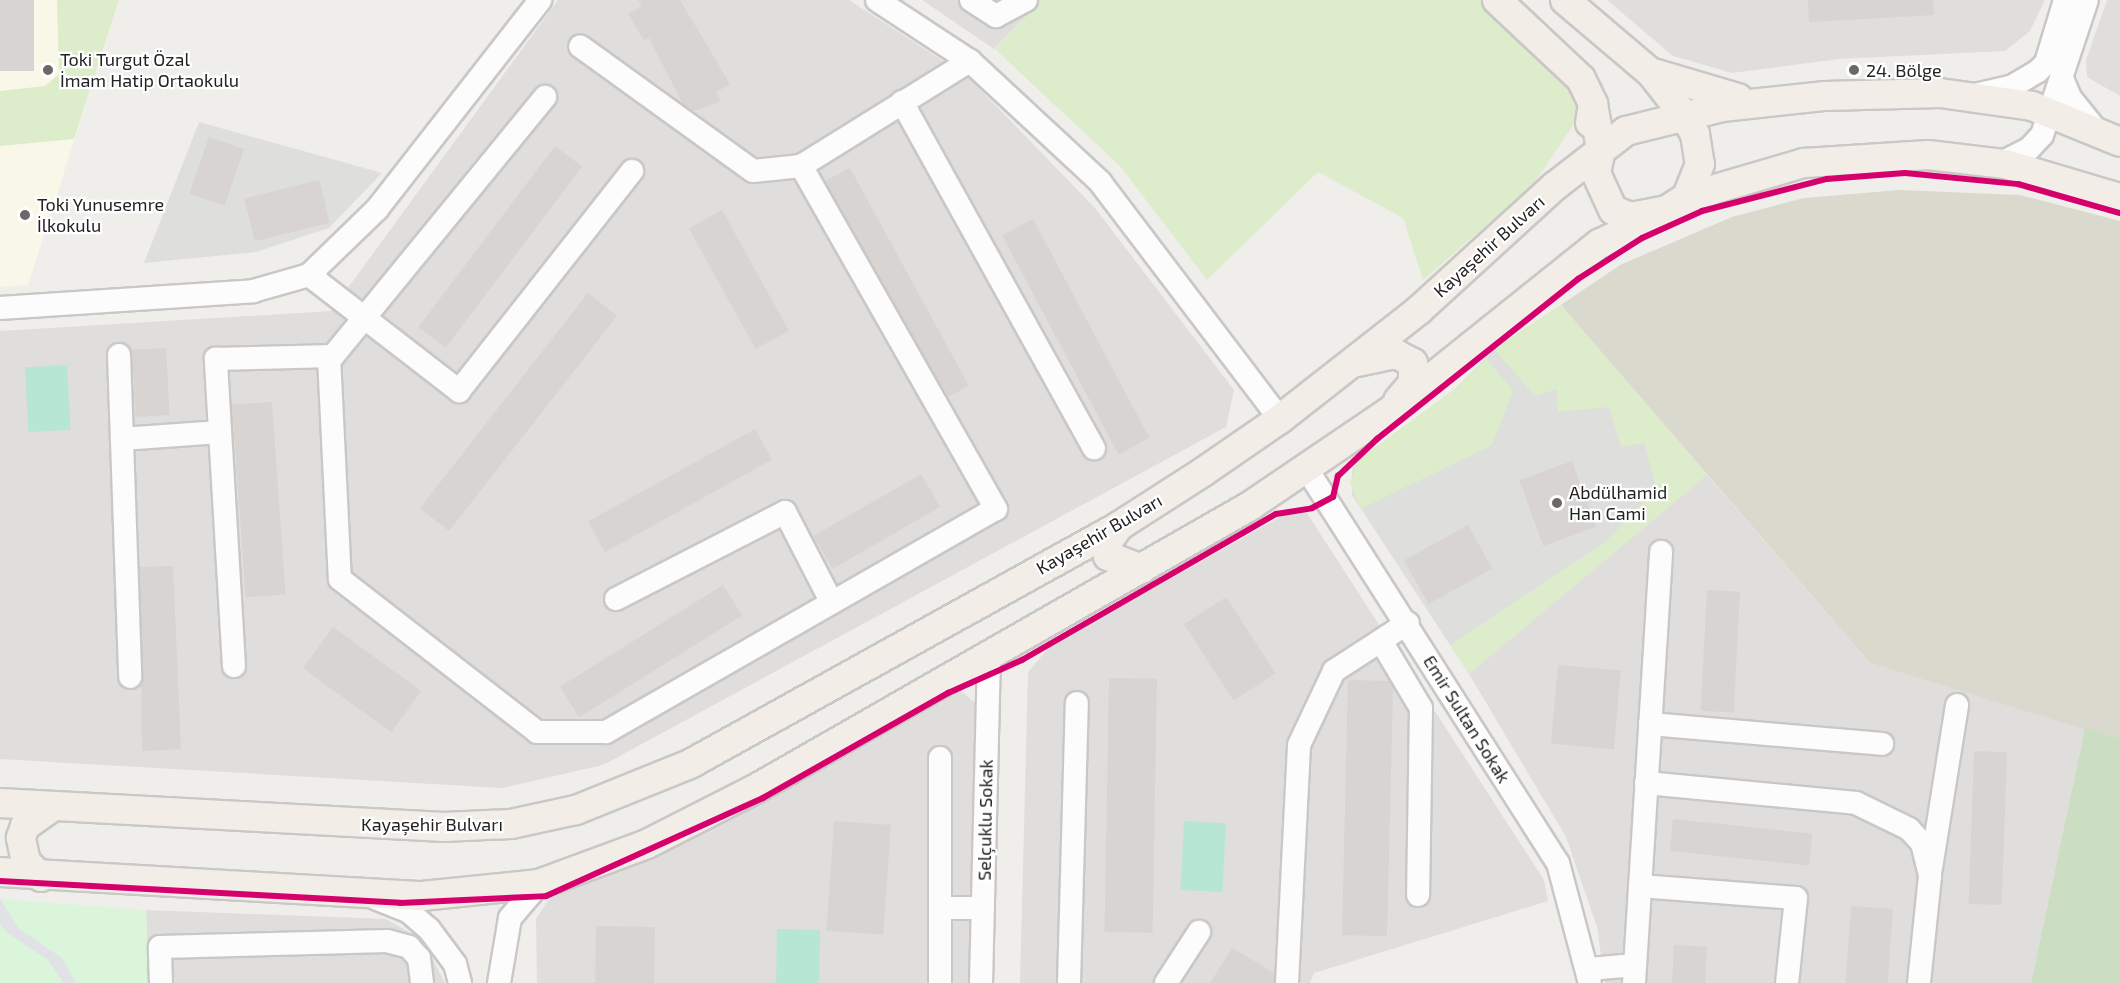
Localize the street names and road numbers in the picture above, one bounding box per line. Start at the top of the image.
street label: Kayaşehir Bulvarı [1429,190,1549,302]
street label: Kayaşehir Bulvarı [1032,489,1166,579]
street label: Emir Sultan Sokak [1419,651,1515,787]
street label: Selçuklu Sokak [973,759,997,881]
street label: Kayaşehir Bulvarı [361,813,503,835]

